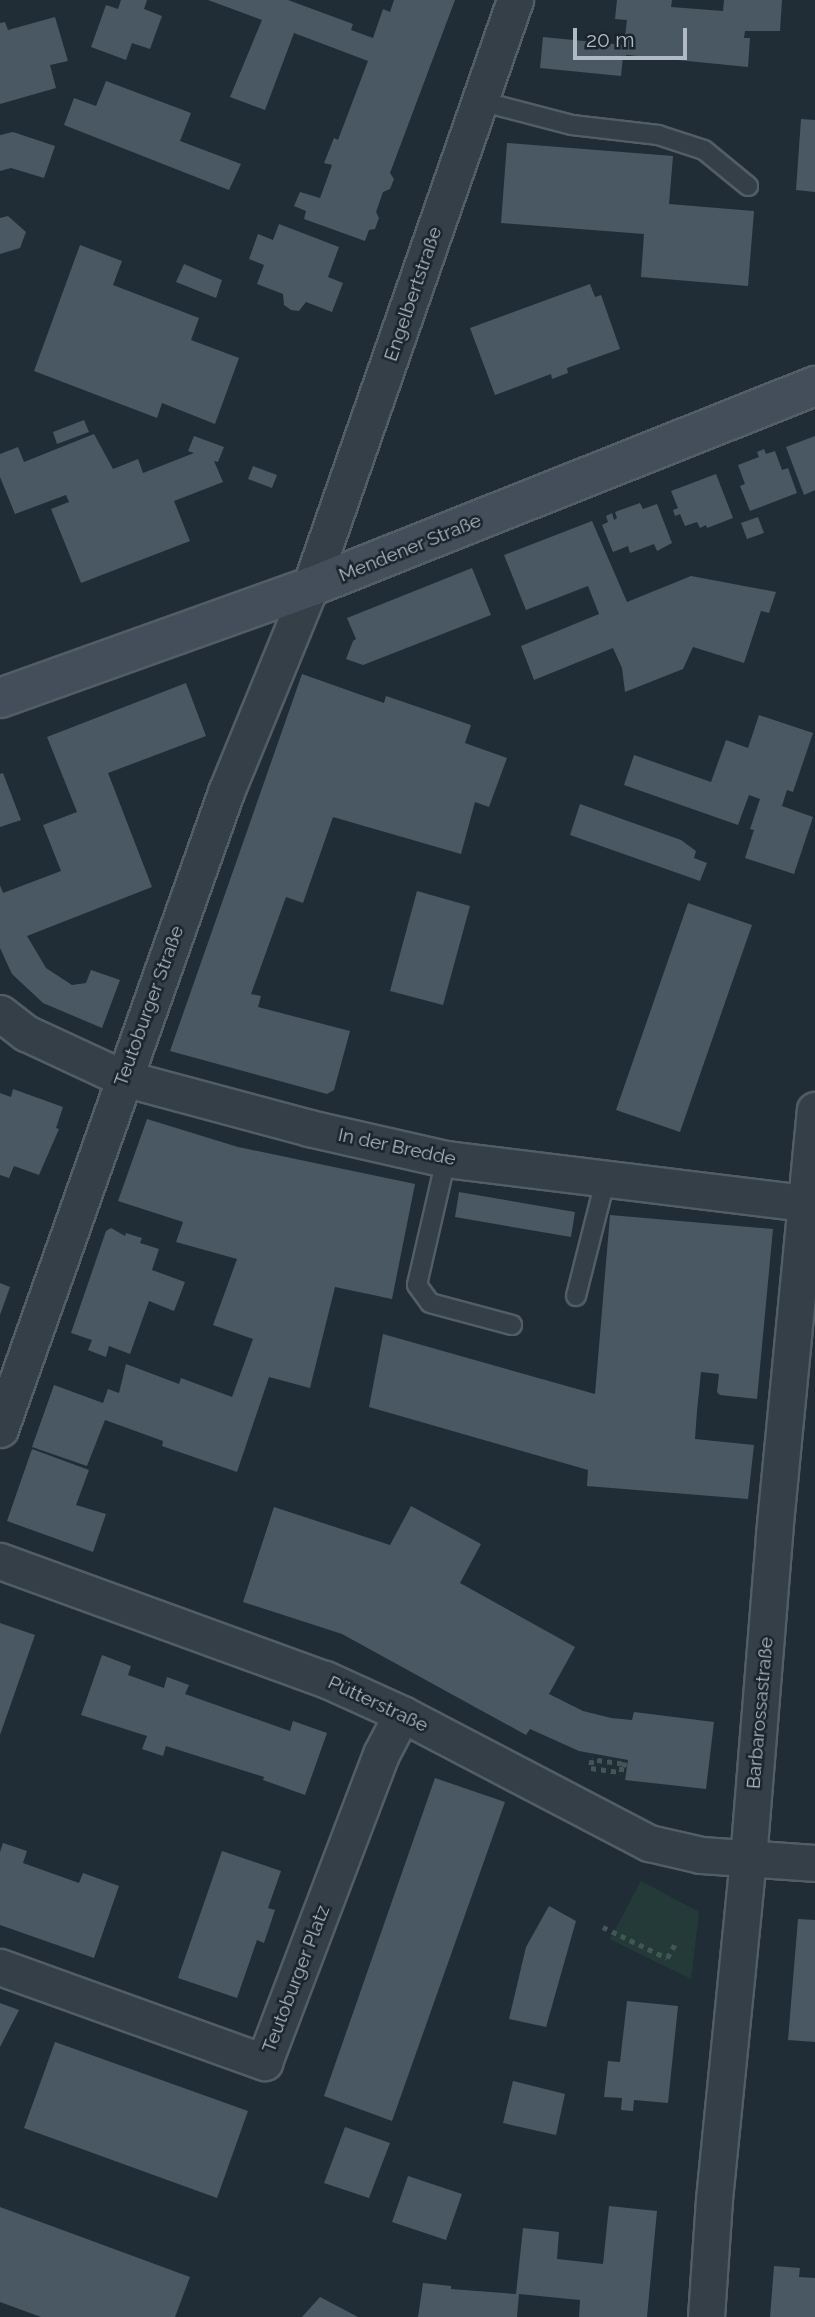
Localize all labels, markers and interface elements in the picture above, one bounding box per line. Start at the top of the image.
scale bar [577,14,691,58]
text: 20 m [586,27,634,52]
street label: Engelbertstraße [379,224,447,364]
street label: Mendener Straße [335,509,485,587]
street label: Teutoburger Straße [109,922,189,1090]
street label: In der Bredde [336,1123,458,1171]
street label: Barbarossastraße [742,1636,778,1790]
street label: Pütterstraße [324,1671,432,1737]
street label: Teutoburger Platz [257,1902,335,2056]

